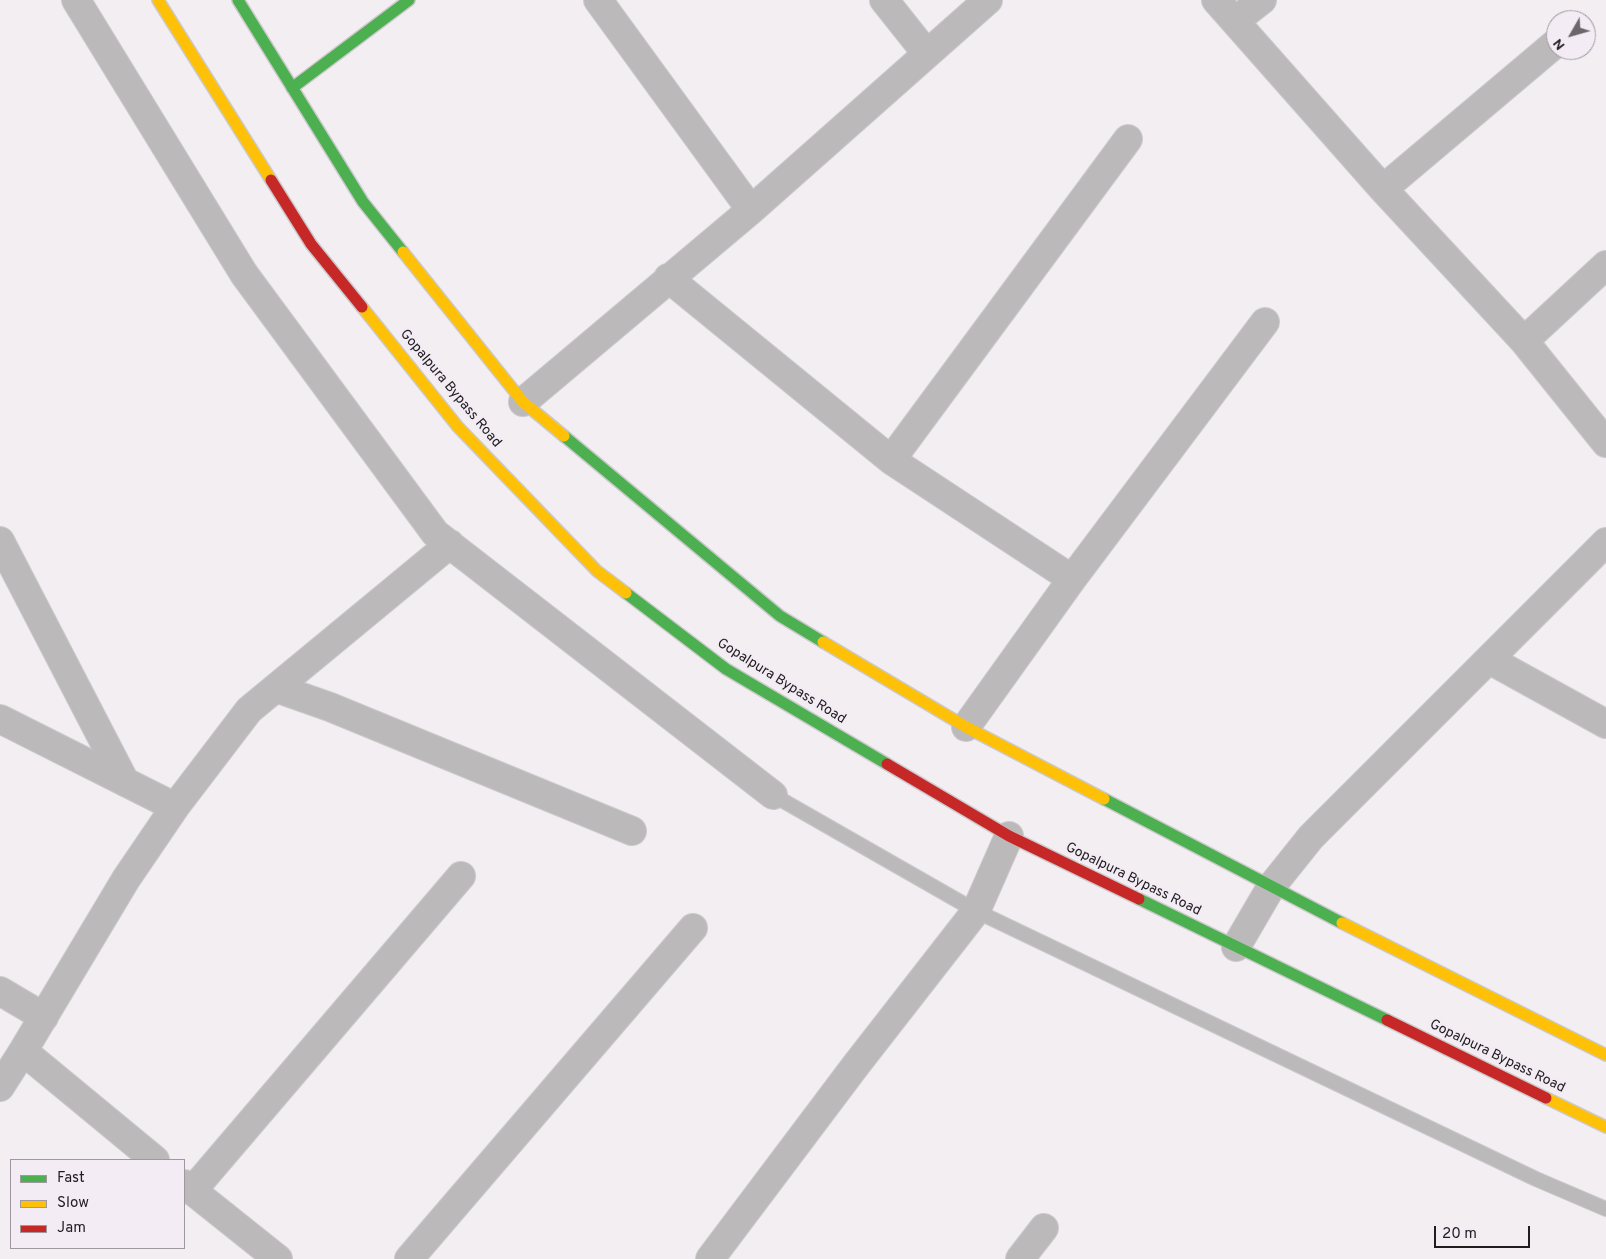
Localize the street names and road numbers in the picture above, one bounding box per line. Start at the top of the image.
street label: Gopalpura Bypass Road [396,327,504,451]
street label: Gopalpura Bypass Road [713,635,849,729]
street label: Gopalpura Bypass Road [1062,840,1204,920]
street label: Gopalpura Bypass Road [1426,1017,1568,1097]

